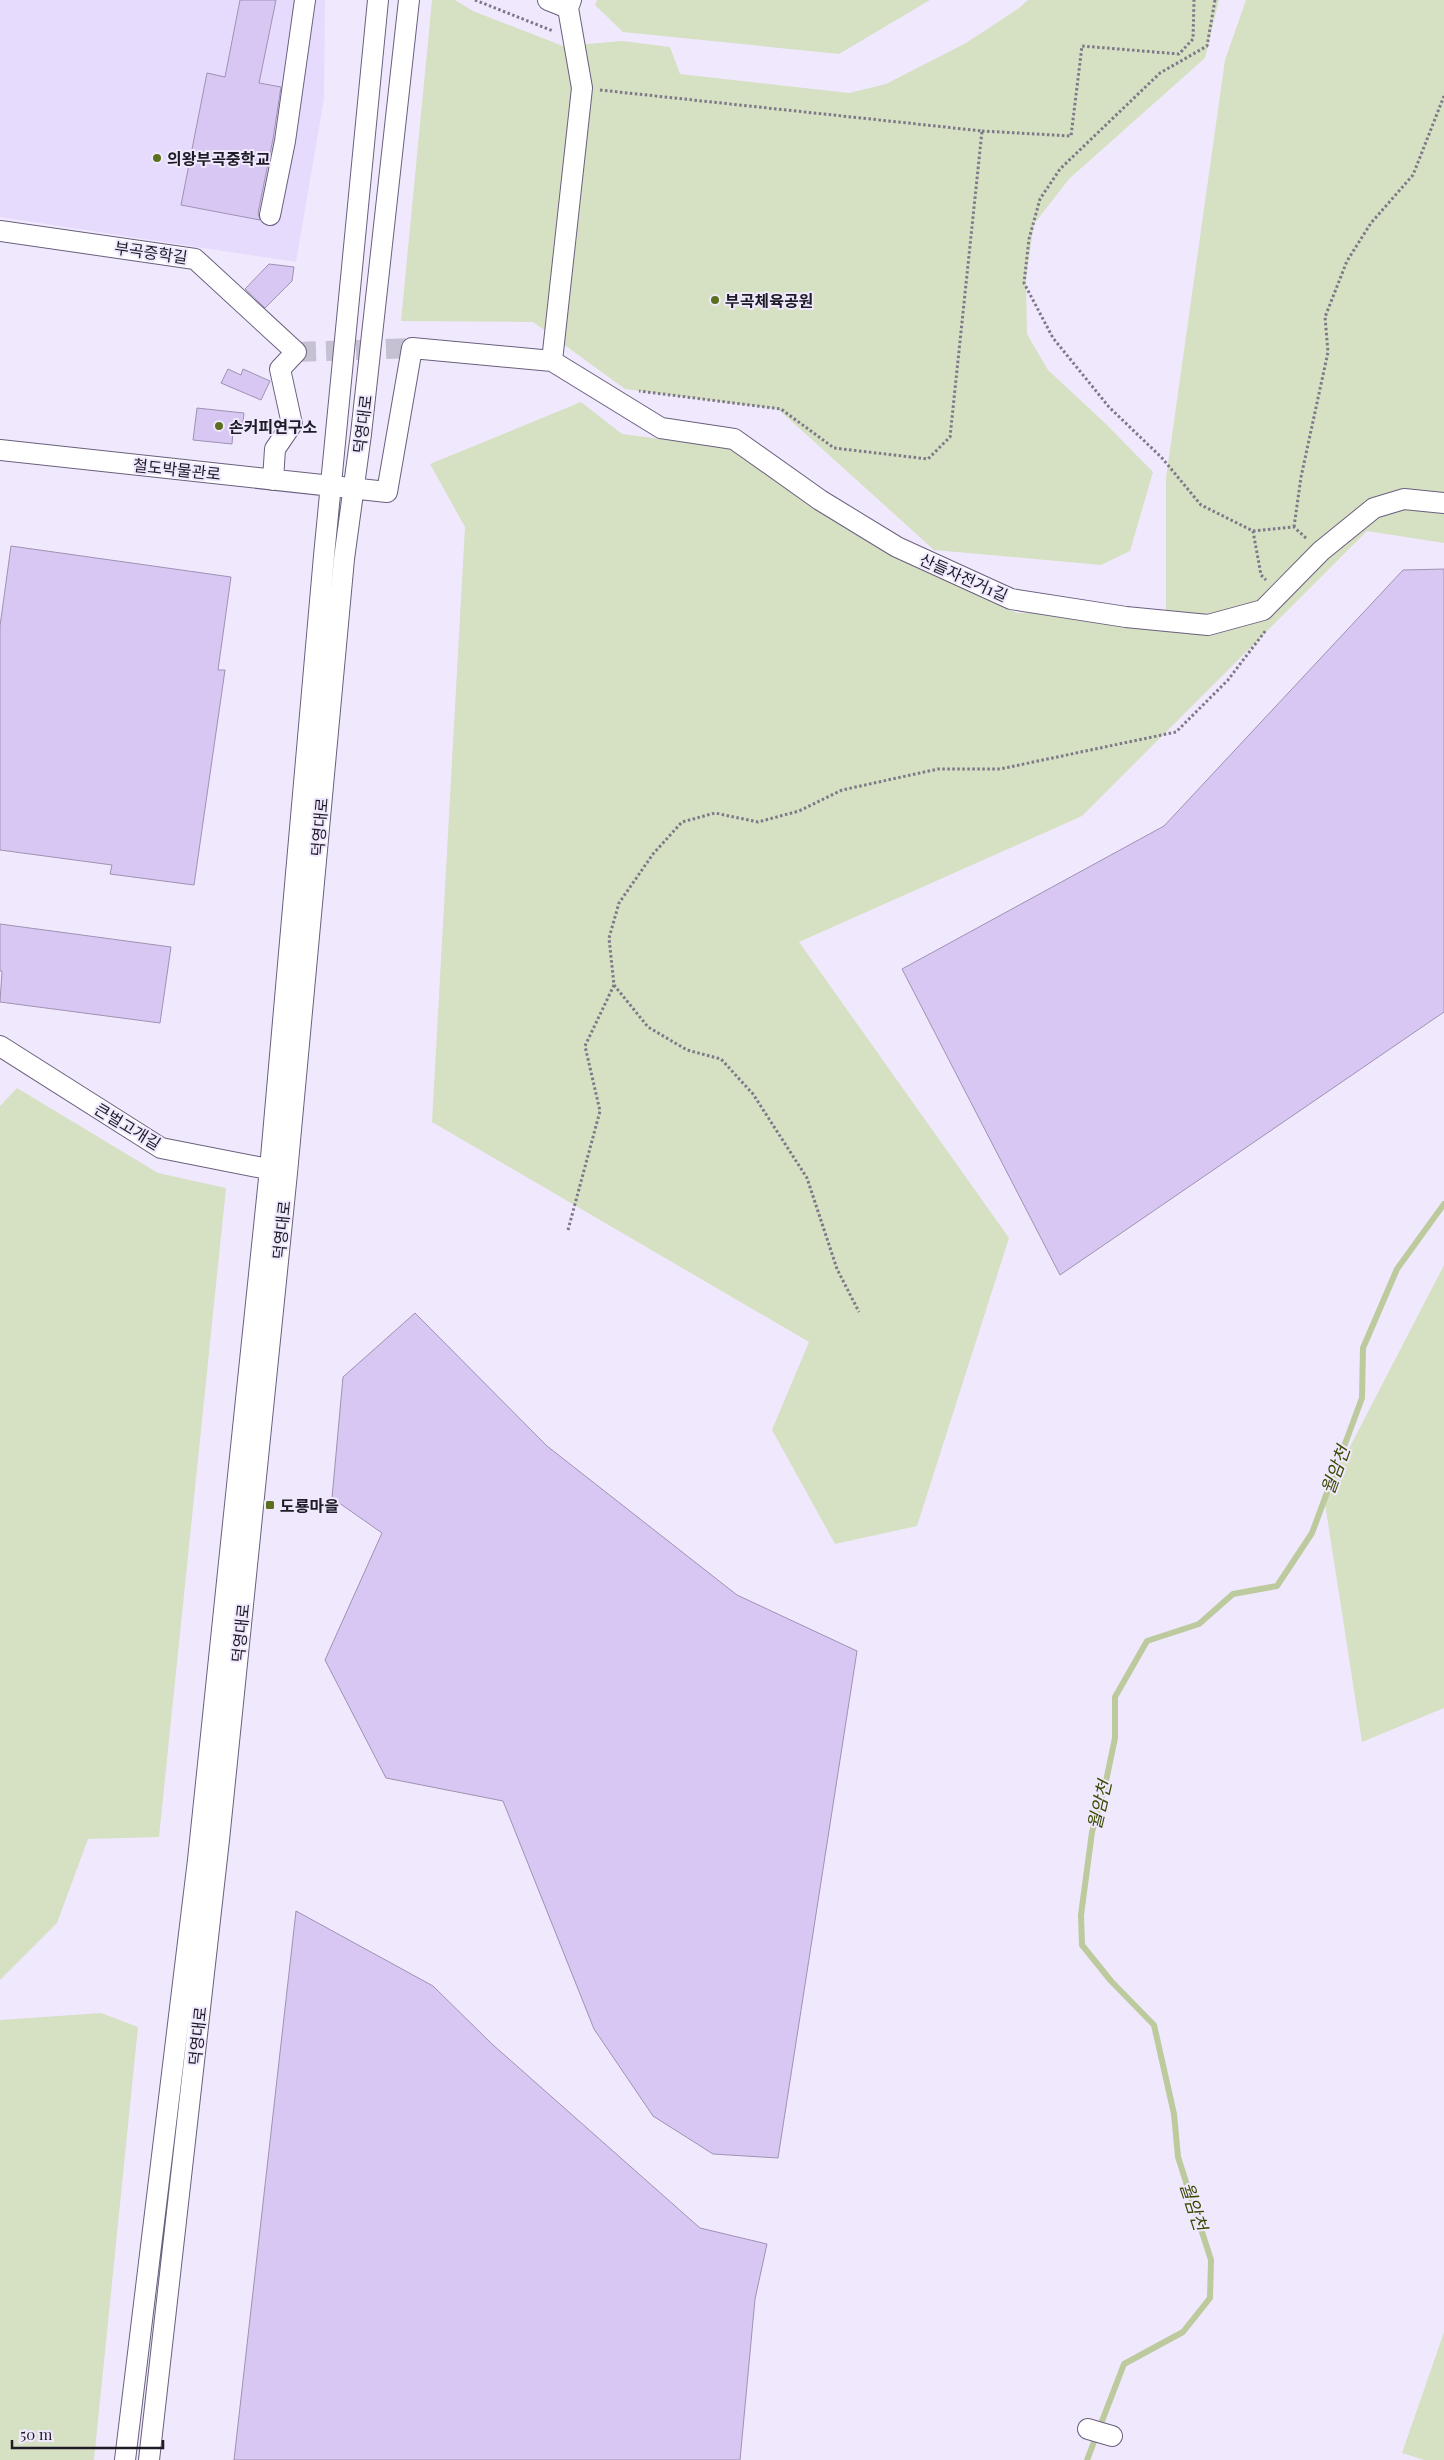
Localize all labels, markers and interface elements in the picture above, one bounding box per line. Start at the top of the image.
place label: 의왕부곡중학교 [167,148,270,169]
marker: 의왕부곡중학교 [151,152,163,164]
street label: 부곡중학길 [113,236,189,268]
place label: 부곡체육공원 [725,290,813,311]
marker: 부곡체육공원 [709,294,721,306]
street label: 덕영대로 [348,393,376,455]
place label: 손커피연구소 [229,416,318,437]
marker: 손커피연구소 [213,420,225,432]
street label: 철도박물관로 [132,454,222,484]
street label: 산들자전거1길 [917,548,1011,606]
street label: 덕영대로 [306,796,332,857]
street label: 큰벌고개길 [91,1098,165,1154]
street label: 덕영대로 [267,1199,295,1260]
water label: 월암천 [1315,1440,1356,1497]
place label: 도룡마을 [280,1495,339,1516]
marker: 도룡마을 [264,1499,276,1511]
street label: 덕영대로 [226,1602,254,1663]
water label: 월암천 [1082,1776,1117,1832]
street label: 덕영대로 [183,2005,211,2066]
water label: 월암천 [1175,2179,1214,2236]
scale bar [12,2418,164,2450]
text: 50 m [20,2424,53,2444]

